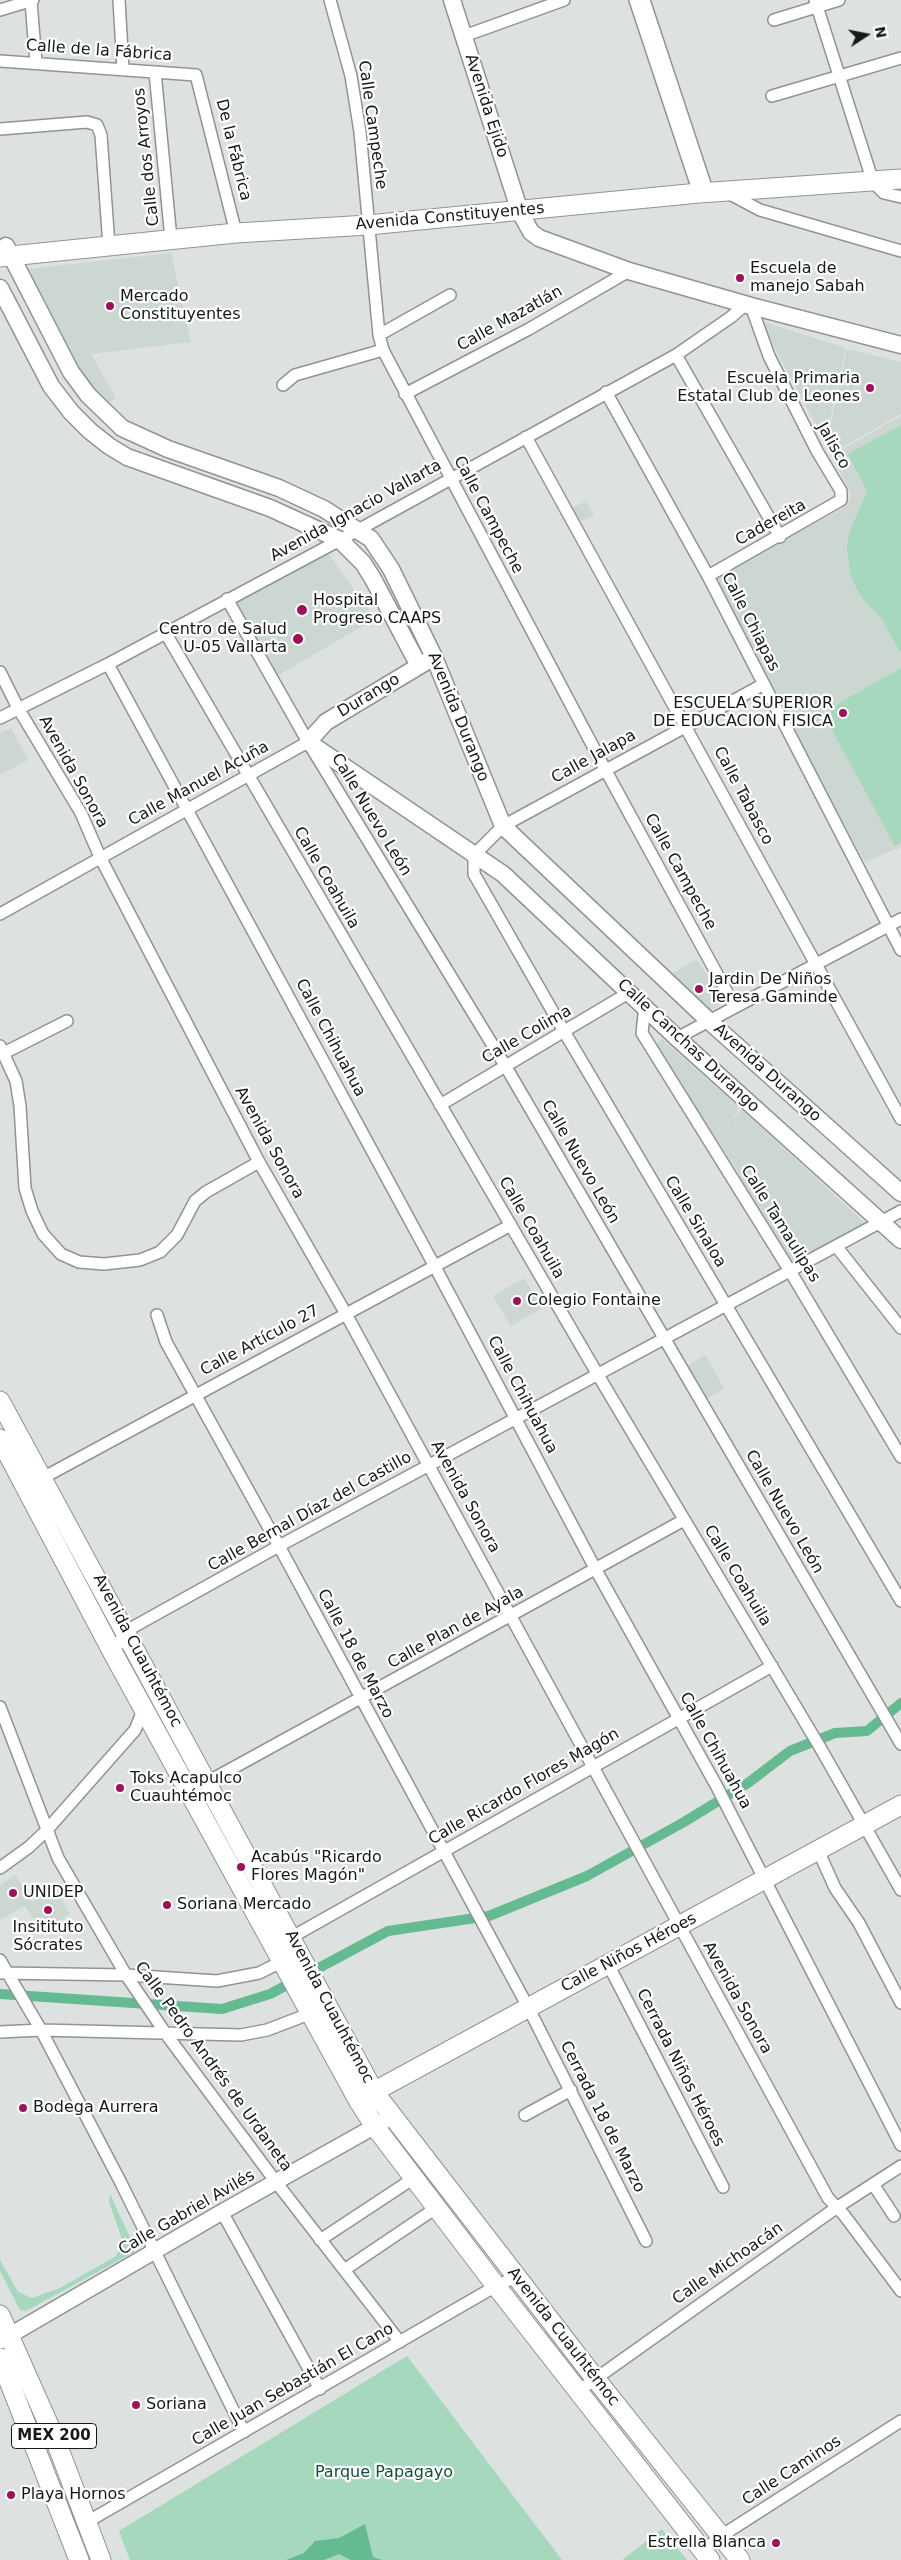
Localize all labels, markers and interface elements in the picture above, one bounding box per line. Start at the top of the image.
north arrow [841,10,891,60]
text: N [872,25,890,39]
street label: Calle de la Fábrica [25,36,173,66]
street label: Avenida Ejido [460,52,512,160]
street label: Calle Campeche [353,59,391,191]
street label: Calle dos Arroyos [130,87,164,227]
street label: De la Fábrica [211,97,255,203]
street label: Avenida Constituyentes [355,199,545,235]
place label: Escuela de manejo Sabah [750,259,865,297]
marker: Escuela de manejo Sabah [734,272,746,284]
street label: Calle Mazatlán [454,282,566,356]
place label: Mercado Constituyentes [120,287,240,325]
marker: Mercado Constituyentes [104,300,116,312]
place label: Escuela Primaria Estatal Club de Leones [677,369,860,407]
marker: Escuela Primaria Estatal Club de Leones [864,382,876,394]
street label: Jalisco [812,419,854,473]
street label: Calle Campeche [449,453,527,577]
street label: Avenida Ignacio Vallarta [267,456,445,566]
street label: Cadereita [732,496,810,550]
street label: Calle Chiapas [717,569,783,675]
place label: Hospital Progreso CAAPS [313,591,441,629]
marker: Hospital Progreso CAAPS [295,603,309,617]
place label: Centro de Salud U-05 Vallarta [159,620,287,658]
marker: Centro de Salud U-05 Vallarta [291,632,305,646]
street label: Avenida Durango [423,649,493,785]
street label: Durango [335,670,403,722]
place label: ESCUELA SUPERIOR DE EDUCACION FISICA [653,694,833,732]
marker: ESCUELA SUPERIOR DE EDUCACION FISICA [837,707,849,719]
street label: Avenida Sonora [34,713,112,831]
street label: Calle Jalapa [548,726,640,788]
street label: Calle Manuel Acuña [125,737,273,831]
street label: Calle Tabasco [709,744,777,848]
street label: Calle Nuevo León [327,750,415,880]
street label: Calle Campeche [640,810,720,934]
street label: Calle Coahuila [289,824,363,932]
place label: Jardin De Niños Teresa Gaminde [709,970,838,1008]
street label: Calle Canchas Durango [613,975,763,1117]
street label: Calle Chihuahua [291,976,369,1100]
marker: Jardin De Niños Teresa Gaminde [693,983,705,995]
street label: Calle Colima [479,1002,575,1068]
street label: Avenida Durango [709,1020,825,1126]
street label: Avenida Sonora [230,1084,308,1202]
street label: Calle Nuevo León [537,1097,623,1227]
street label: Calle Tamaulipas [736,1162,824,1286]
street label: Calle Sinaloa [660,1173,730,1271]
street label: Calle Coahuila [494,1174,568,1282]
place label: Colegio Fontaine [527,1291,661,1311]
marker: Colegio Fontaine [511,1295,523,1307]
street label: Calle Artículo 27 [197,1302,323,1380]
street label: Calle Chihuahua [483,1333,561,1457]
street label: Avenida Sonora [426,1438,504,1556]
street label: Calle Nuevo León [741,1447,827,1577]
street label: Calle Bernal Díaz del Castillo [205,1448,415,1576]
street label: Calle Coahuila [699,1522,775,1630]
street label: Avenida Cuauhtémoc [88,1571,186,1731]
street label: Calle Plan de Ayala [385,1583,527,1673]
street label: Calle 18 de Marzo [313,1586,397,1722]
street label: Calle Chihuahua [675,1689,755,1813]
street label: Calle Ricardo Flores Magón [425,1724,623,1850]
place label: Toks Acapulco Cuauhtémoc [130,1769,242,1807]
marker: Toks Acapulco Cuauhtémoc [114,1782,126,1794]
place label: Acabús "Ricardo Flores Magón" [251,1848,382,1886]
marker: Acabús "Ricardo Flores Magón" [235,1861,247,1873]
place label: UNIDEP [23,1883,83,1903]
marker: UNIDEP [7,1887,19,1899]
place label: Soriana Mercado [177,1895,311,1915]
marker: Soriana Mercado [161,1899,173,1911]
marker: Insitituto Sócrates [42,1904,54,1916]
street label: Calle Niños Héroes [558,1909,700,1997]
place label: Insitituto Sócrates [13,1918,83,1956]
street label: Avenida Cuauhtémoc [280,1927,378,2087]
street label: Avenida Sonora [698,1939,776,2057]
street label: Calle Pedro Andrés de Urdaneta [130,1958,296,2176]
street label: Cerrada Niños Héroes [632,1986,728,2150]
street label: Cerrada 18 de Marzo [555,2038,649,2196]
place label: Bodega Aurrera [33,2098,159,2118]
marker: Bodega Aurrera [17,2102,29,2114]
street label: Calle Gabriel Avilés [115,2166,259,2260]
street label: Calle Michoacán [669,2219,787,2309]
street label: Avenida Cuauhtémoc [503,2264,623,2410]
street label: Calle Juan Sebastián El Cano [189,2319,397,2451]
place label: Soriana [146,2395,207,2415]
marker: Soriana [130,2399,142,2411]
road number: MEX 200 [12,2424,96,2448]
street label: Calle Caminos [739,2432,845,2510]
park label: Parque Papagayo [315,2463,453,2483]
place label: Playa Hornos [21,2485,126,2505]
marker: Playa Hornos [5,2489,17,2501]
place label: Estrella Blanca [647,2533,766,2553]
marker: Estrella Blanca [770,2537,782,2549]

